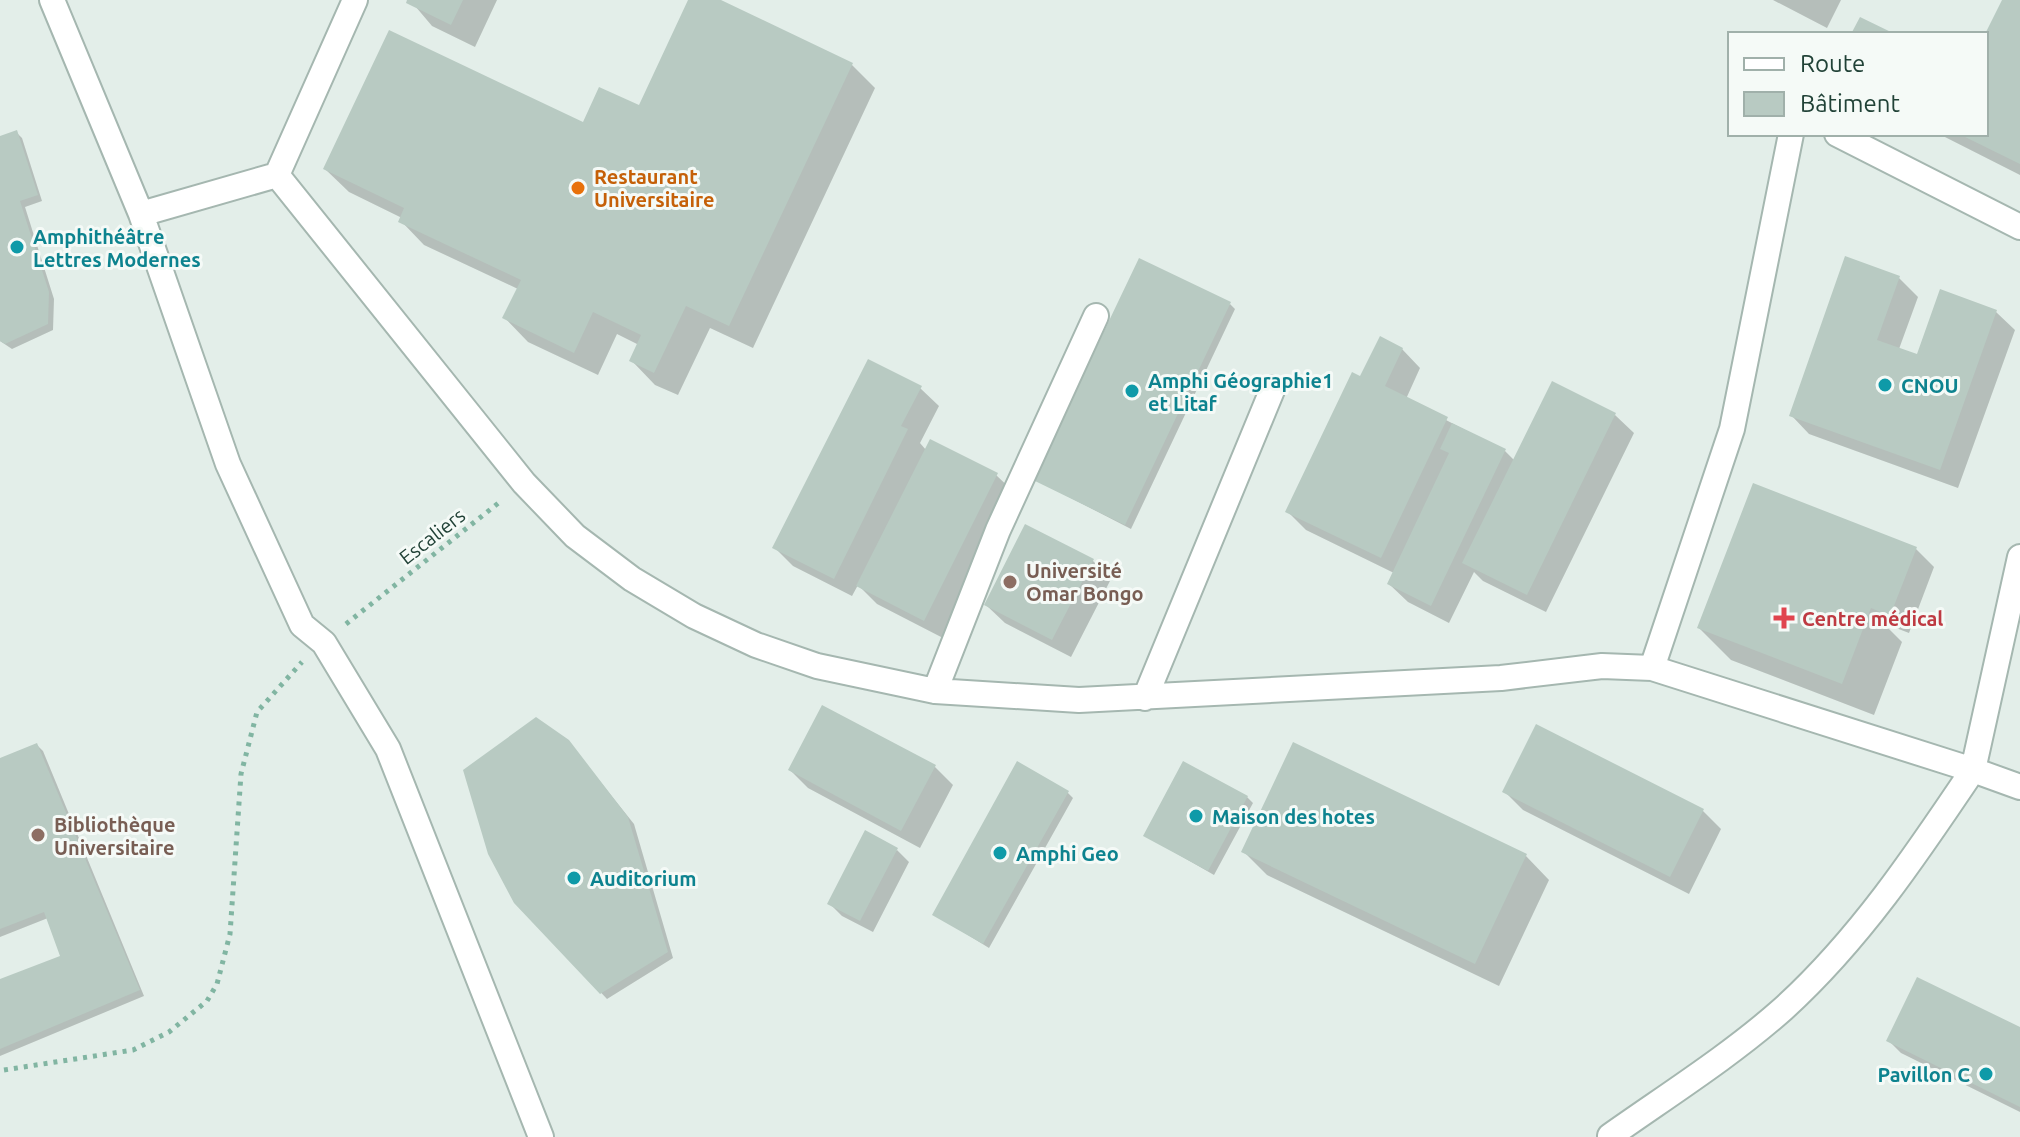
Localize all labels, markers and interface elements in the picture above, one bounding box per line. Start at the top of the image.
legend [1728,32,1988,136]
text: Route [1800,50,1865,77]
text: Bâtiment [1800,90,1901,117]
place label: Restaurant Universitaire [594,165,715,211]
marker: Restaurant Universitaire [569,179,587,197]
place label: Amphithéâtre Lettres Modernes [33,225,201,271]
marker: Amphithéâtre Lettres Modernes [8,238,26,256]
place label: Amphi Géographie1 et Litaf [1148,369,1333,415]
place label: CNOU [1901,374,1958,397]
marker: CNOU [1876,376,1894,394]
marker: Amphi Géographie1 et Litaf [1123,382,1141,400]
street label: Escaliers [395,503,469,569]
place label: Université Omar Bongo [1026,559,1144,605]
marker: Université Omar Bongo [1001,573,1019,591]
marker: Centre médical [1773,607,1795,629]
place label: Centre médical [1802,607,1943,630]
place label: Maison des hotes [1212,805,1375,828]
marker: Maison des hotes [1187,807,1205,825]
place label: Bibliothèque Universitaire [54,813,176,859]
marker: Bibliothèque Universitaire [29,826,47,844]
place label: Amphi Geo [1016,842,1119,865]
marker: Amphi Geo [991,844,1009,862]
place label: Auditorium [590,867,696,890]
marker: Auditorium [565,869,583,887]
place label: Pavillon C [1877,1063,1970,1086]
marker: Pavillon C [1977,1065,1995,1083]

